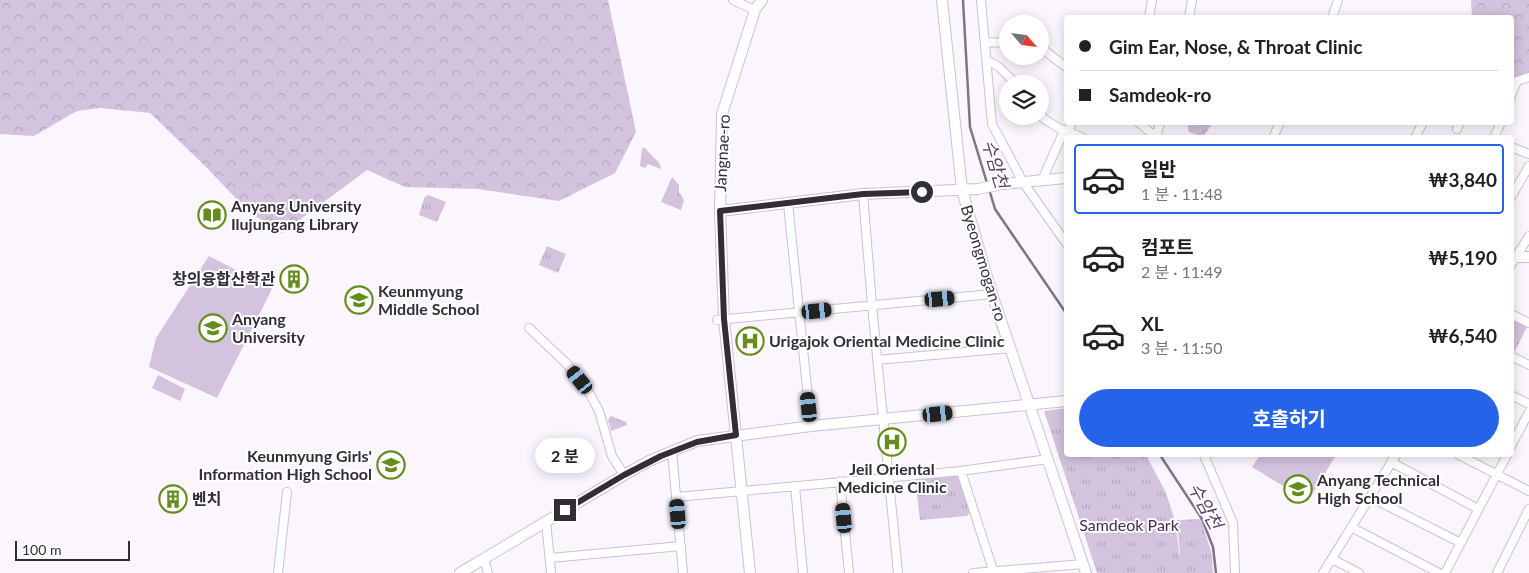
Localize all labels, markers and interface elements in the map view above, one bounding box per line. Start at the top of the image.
north arrow [999,15,1049,65]
map controls [999,15,1049,125]
text: Gim Ear, Nose, & Throat Clinic [1109,35,1362,58]
button: layers [999,75,1049,125]
text: Samdeok-ro [1109,83,1211,106]
street label: Jangnae-ro [710,114,733,192]
water label: 수암천 [978,137,1014,193]
icon: car [1081,157,1126,202]
text: 일반 [1141,157,1176,180]
text: ₩3,840 [1428,168,1497,191]
route start [911,181,933,203]
text: 1 분 · 11:48 [1141,184,1223,203]
place label: Anyang University Ilujungang Library [230,196,362,233]
library icon: Anyang University Ilujungang Library [197,200,227,230]
street label: Byeongmogan-ro [958,202,1011,323]
icon: car [1081,235,1126,280]
text: 컴포트 [1141,235,1193,258]
text: ₩5,190 [1428,246,1497,269]
text: 2 분 · 11:49 [1141,262,1223,281]
building icon: 창의융합산학관 [279,264,309,294]
place label: 창의융합산학관 [172,269,275,288]
place label: Keunmyung Middle School [378,281,480,318]
school or university icon: Keunmyung Middle School [344,285,374,315]
car [924,290,955,308]
car [801,302,832,320]
place label: Anyang University [231,309,305,346]
text: XL [1141,312,1164,335]
school or university icon: Anyang University [198,313,228,343]
icon: car [1081,313,1126,358]
text: ₩6,540 [1428,324,1497,347]
hospital icon: Urigajok Oriental Medicine Clinic [735,326,765,356]
place label: Urigajok Oriental Medicine Clinic [769,331,1005,350]
text: 3 분 · 11:50 [1141,338,1223,357]
car [564,364,595,396]
button: 호출하기 [1079,389,1499,447]
car [799,391,818,423]
car [922,405,953,423]
hospital icon: Jeil Oriental Medicine Clinic [877,427,907,457]
callout: 2 분 [535,438,595,472]
place label: Keunmyung Girls' Information High School [199,446,372,483]
text: 2 분 [551,446,579,465]
school or university icon: Keunmyung Girls' Information High School [376,450,406,480]
place label: Jeil Oriental Medicine Clinic [837,459,947,496]
place label: Anyang Technical High School [1316,470,1440,507]
school or university icon: Anyang Technical High School [1283,474,1313,504]
water label: 수암천 [1184,478,1229,535]
building icon: 벤치 [158,484,188,514]
place label: 벤치 [192,489,221,508]
car [669,498,686,530]
route end [554,499,576,521]
car [835,502,852,534]
park label: Samdeok Park [1079,515,1180,534]
scale bar [15,538,130,561]
text: 100 m [22,541,61,558]

